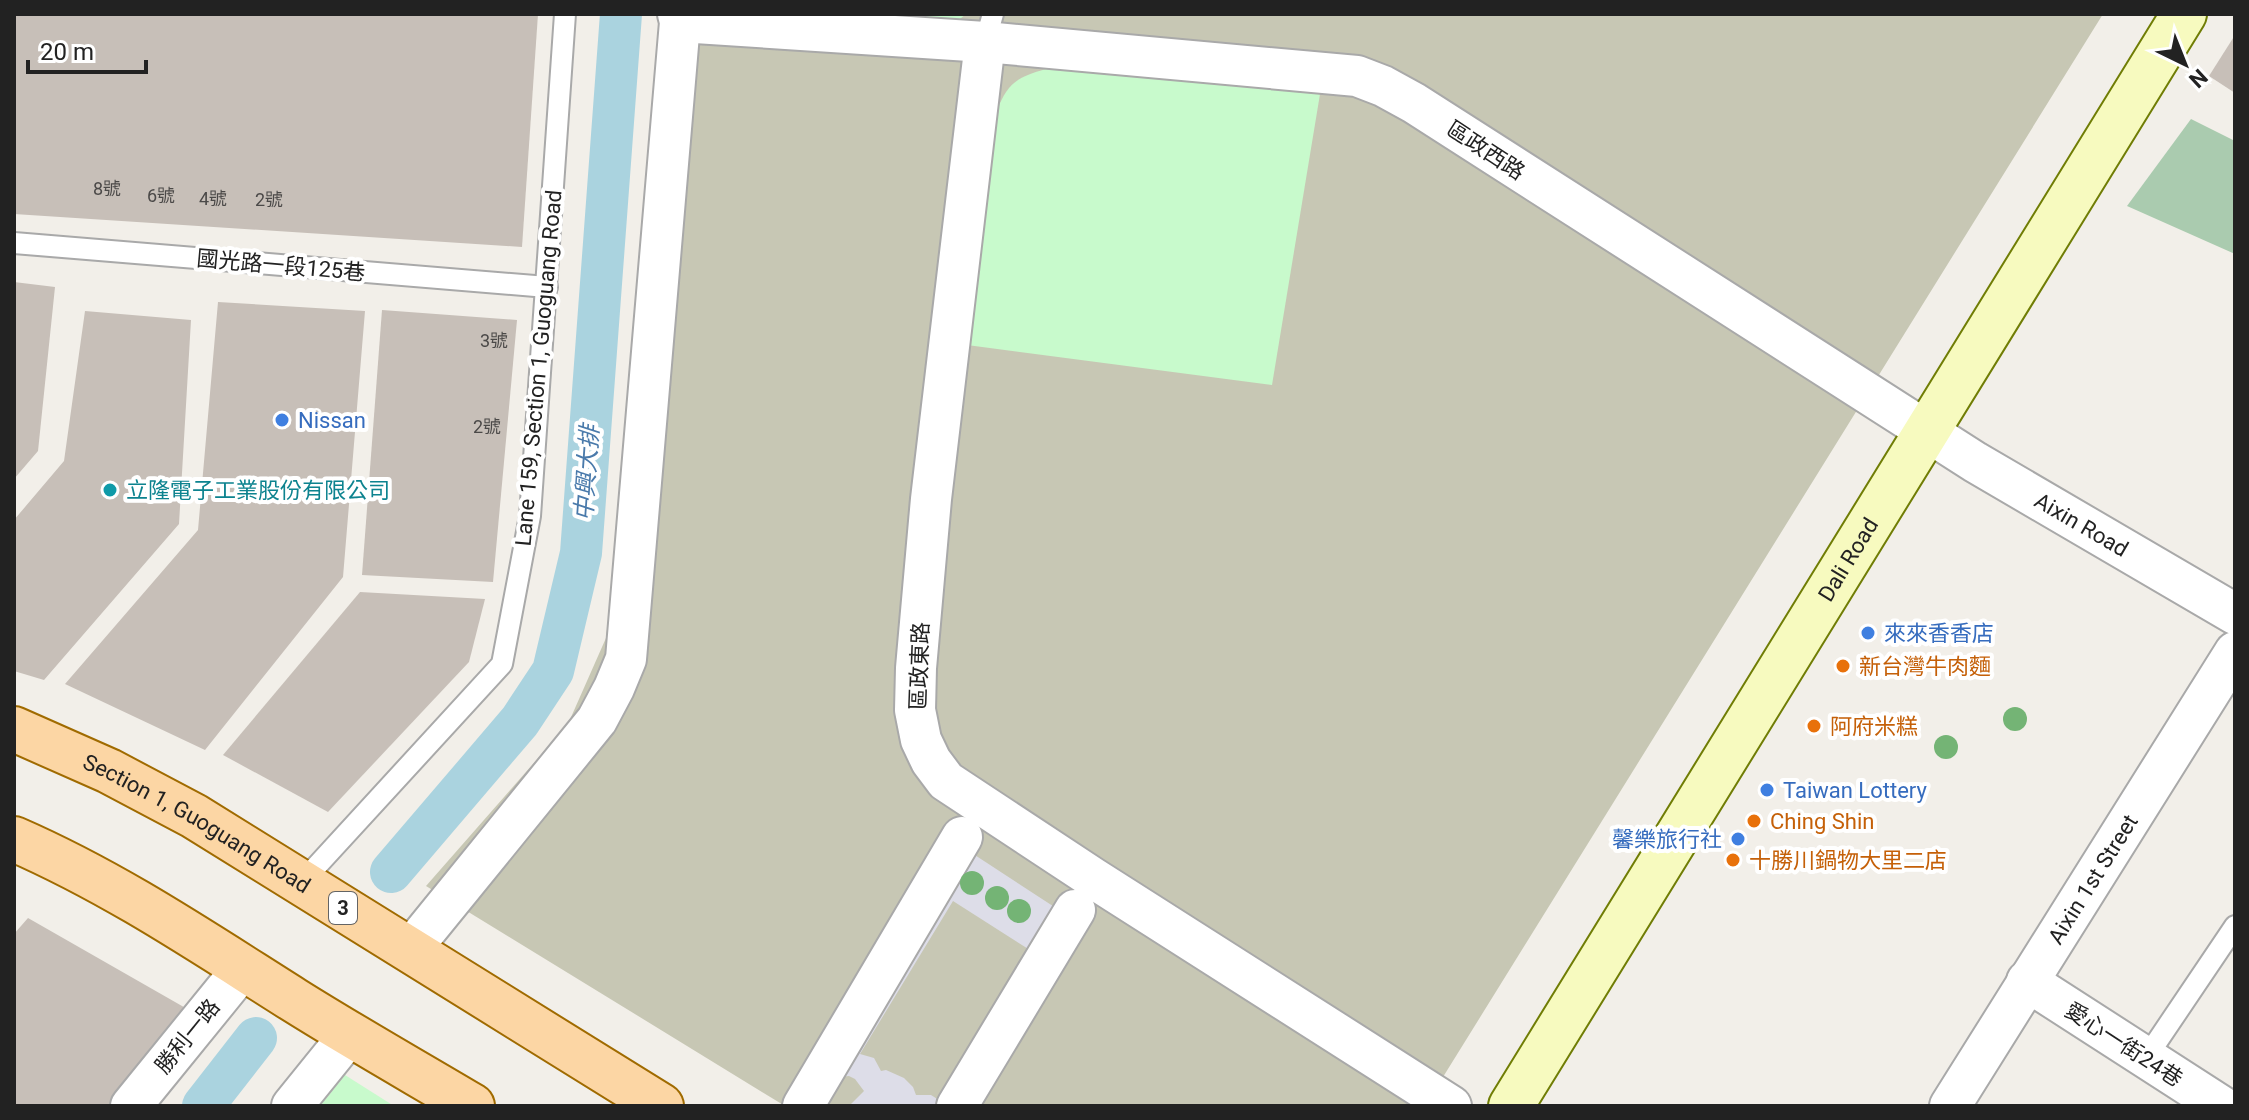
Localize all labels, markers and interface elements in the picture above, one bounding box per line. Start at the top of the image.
scale bar [28,24,146,74]
north arrow [2145,24,2225,104]
text: 20 m [40,38,94,66]
text: N [2184,64,2213,93]
street label: 區政西路 [1442,116,1529,185]
house number: 8號 [93,178,121,199]
house number: 6號 [147,185,175,206]
house number: 4號 [199,188,227,209]
house number: 2號 [255,189,283,210]
street label: Lane 159, Section 1, Guoguang Road [510,189,567,547]
street label: 國光路一段125巷 [196,246,366,285]
house number: 3號 [480,330,508,351]
place label: Nissan [298,408,366,433]
marker: Nissan [273,411,291,429]
house number: 2號 [473,416,501,437]
water label: 中興大排 [570,421,605,522]
place label: 立隆電子工業股份有限公司 [126,478,390,503]
marker: 立隆電子工業股份有限公司 [101,481,119,499]
street label: Aixin Road [2030,488,2133,562]
street label: Dali Road [1813,514,1883,606]
place label: 來來香香店 [1884,621,1994,646]
street label: 區政東路 [905,622,934,710]
marker: 來來香香店 [1859,624,1877,642]
place label: 新台灣牛肉麵 [1859,654,1991,679]
marker: 新台灣牛肉麵 [1834,657,1852,675]
place label: 阿府米糕 [1830,714,1918,739]
marker: 阿府米糕 [1805,717,1823,735]
street label: Section 1, Guoguang Road [79,749,315,898]
place label: Taiwan Lottery [1783,778,1927,803]
marker: Taiwan Lottery [1758,781,1776,799]
place label: Ching Shin [1770,809,1874,834]
street label: Aixin 1st Street [2043,810,2143,949]
marker: Ching Shin [1745,812,1763,830]
place label: 馨樂旅行社 [1612,827,1722,852]
marker: 馨樂旅行社 [1729,830,1747,848]
place label: 十勝川鍋物大里二店 [1749,848,1947,873]
marker: 十勝川鍋物大里二店 [1724,851,1742,869]
road number: 3 [329,892,357,924]
street label: 勝利一路 [150,994,225,1078]
street label: 愛心一街24巷 [2060,997,2187,1092]

